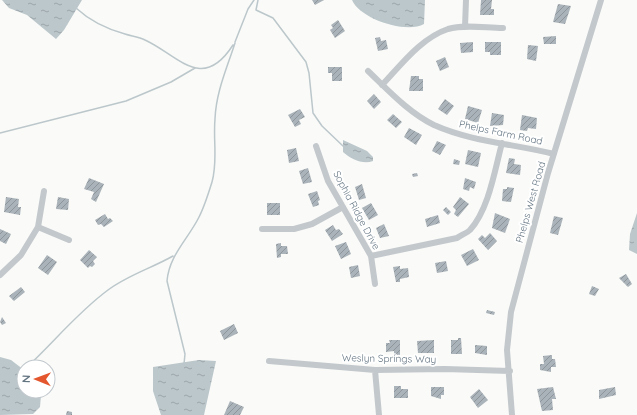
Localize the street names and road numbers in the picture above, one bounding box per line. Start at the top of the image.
street label: Phelps Farm Road [458,117,544,148]
street label: Phelps West Road [513,160,548,244]
street label: Sophia Ridge Drive [330,168,383,252]
street label: Weslyn Springs Way [342,351,436,366]

